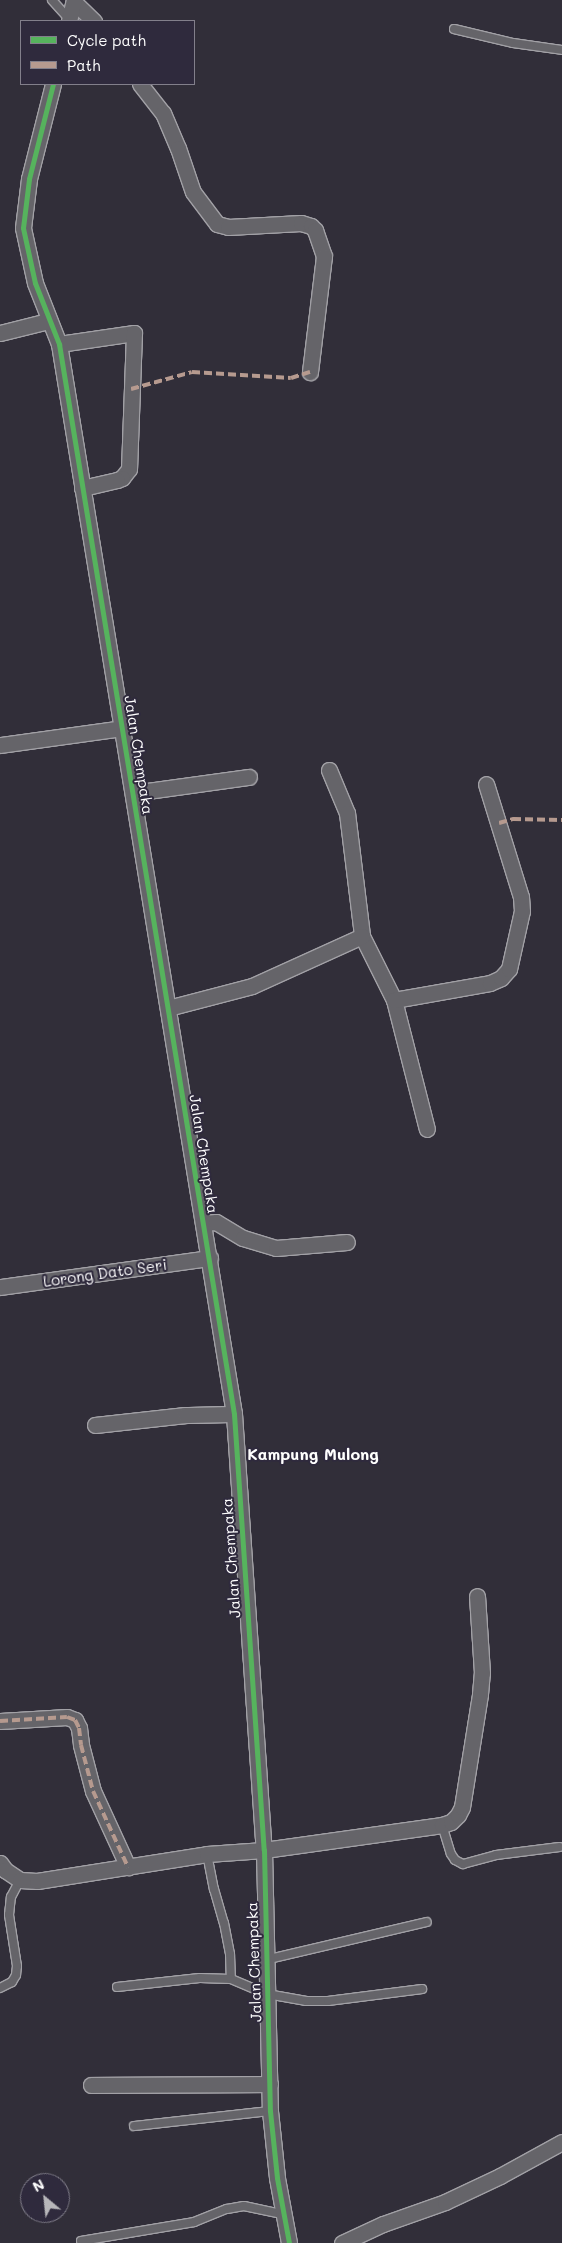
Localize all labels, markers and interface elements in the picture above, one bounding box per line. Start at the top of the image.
legend [20,20,195,85]
text: Cycle path [67,30,146,50]
text: Path [67,55,101,75]
street label: Jalan Chempaka [121,694,157,816]
street label: Jalan Chempaka [186,1093,222,1215]
street label: Lorong Dato Seri [42,1255,168,1291]
district label: Kampung Mulong [247,1444,379,1464]
street label: Jalan Chempaka [218,1497,244,1619]
street label: Jalan Chempaka [243,1902,265,2022]
north arrow [20,2173,70,2223]
text: N [29,2174,47,2196]

